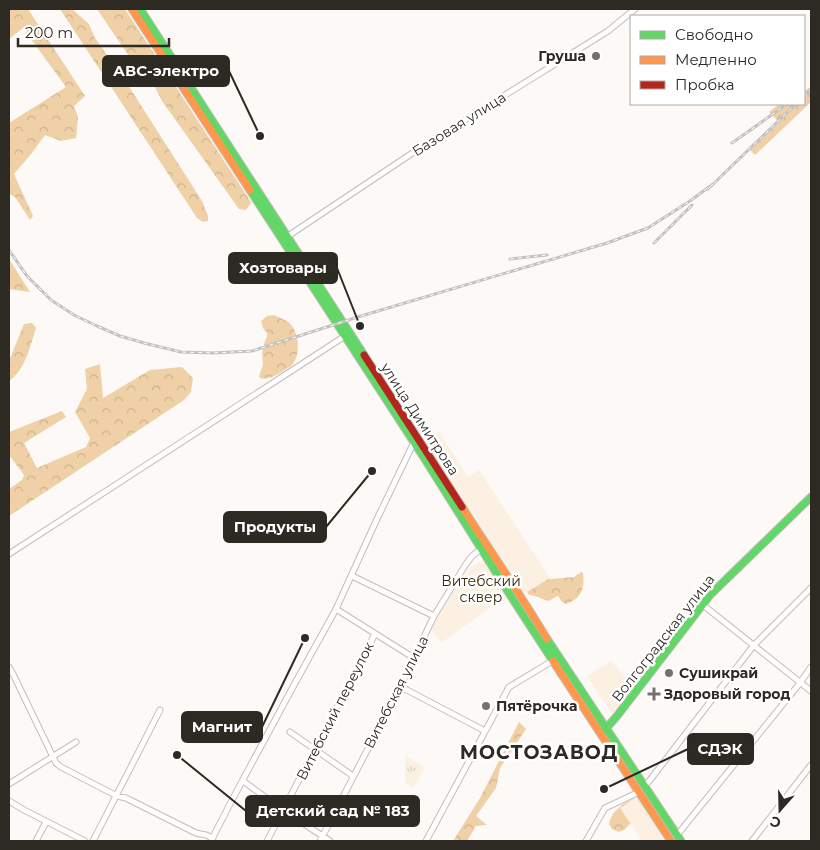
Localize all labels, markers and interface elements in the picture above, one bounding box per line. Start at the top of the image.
scale bar [18,15,169,47]
legend [630,15,805,105]
text: 200 m [25,23,73,42]
text: Свободно [675,25,753,44]
place label: Груша [538,47,586,65]
marker: Груша [590,50,602,62]
text: Медленно [675,50,757,69]
callout: АВС-электро [103,56,229,86]
text: АВС-электро [113,61,219,80]
text: Пробка [675,75,734,94]
street label: Базовая улица [409,88,509,160]
callout: Хозтовары [229,253,337,283]
text: Хозтовары [239,258,327,277]
street label: улица Димитрова [376,358,463,479]
callout: Продукты [224,512,326,542]
text: Продукты [234,517,316,536]
street label: Волгоградская улица [608,571,718,705]
park label: Витебский сквер [441,572,521,606]
street label: Витебская улица [360,633,432,751]
street label: Витебский переулок [292,639,378,783]
place label: Сушикрай [679,664,758,682]
marker: Сушикрай [663,667,675,679]
place label: Здоровый город [663,685,790,703]
marker: Здоровый город [648,688,660,700]
place label: Пятёрочка [496,697,577,715]
marker: Пятёрочка [480,700,492,712]
callout: Магнит [182,712,262,742]
text: Магнит [192,717,252,736]
callout: СДЭК [688,734,753,764]
text: СДЭК [698,739,742,758]
district label: МОСТОЗАВОД [460,741,618,764]
north arrow [755,785,805,835]
callout: Детский сад № 183 [246,796,419,826]
text: Детский сад № 183 [256,801,410,820]
text: С [768,812,783,832]

